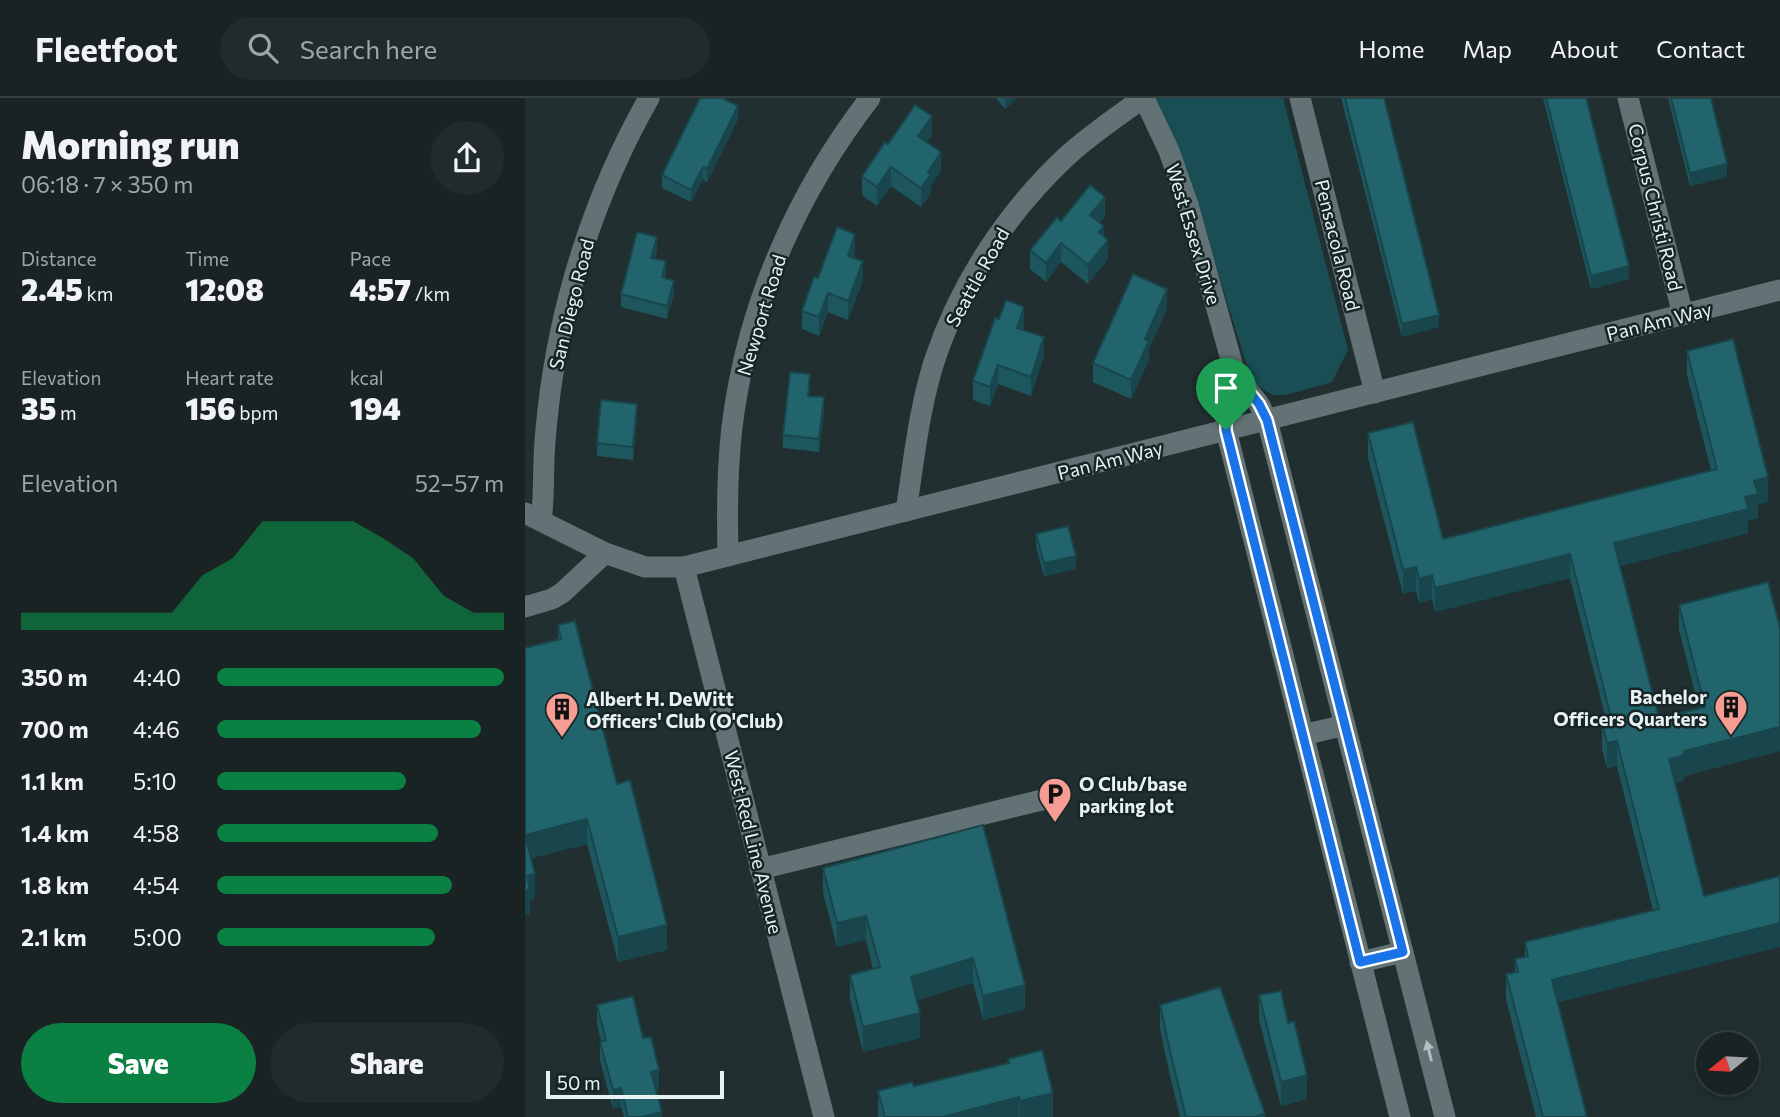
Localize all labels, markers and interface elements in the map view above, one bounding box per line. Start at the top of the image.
search box [220,17,710,80]
text: Fleetfoot [35,28,178,69]
icon: search [244,29,282,67]
text: Search here [300,33,437,64]
text: Home [1359,34,1425,63]
text: Map [1463,34,1512,63]
text: About [1550,34,1618,63]
text: Contact [1656,34,1745,63]
text: Morning run [21,120,240,167]
button: share [430,121,504,195]
street label: Corpus Christi Road [1624,121,1688,293]
street label: West Essex Drive [1162,161,1226,307]
text: 06:18 · 7 × 350 m [21,170,193,198]
street label: Pensacola Road [1311,177,1365,313]
street label: Seattle Road [940,224,1014,330]
street label: San Diego Road [544,236,598,372]
text: Distance [21,247,97,270]
text: Time [185,247,229,270]
text: Pace [350,247,391,270]
street label: Newport Road [732,252,790,378]
text: 2.45 [21,270,83,307]
text: 12:08 [185,270,264,307]
text: 4:57 [350,270,411,307]
text: km [83,282,113,305]
text: /km [411,282,450,305]
street label: Pan Am Way [1604,297,1714,345]
pin [1196,358,1256,430]
text: Elevation [21,366,101,389]
text: Heart rate [185,366,274,389]
text: kcal [350,366,384,389]
icon: arrive [1207,369,1245,407]
text: 35 [21,389,56,426]
text: 156 [185,389,236,426]
text: 194 [350,389,401,426]
text: m [56,401,77,424]
text: bpm [236,401,278,424]
street label: Pan Am Way [1055,436,1165,484]
text: Elevation [21,469,118,497]
text: 52–57 m [415,469,504,497]
text: 350 m [21,663,88,691]
text: 4:40 [133,663,181,691]
place label: Bachelor Officers Quarters [1553,685,1707,730]
place label: Albert H. DeWitt Officers' Club (O'Club) [586,687,783,732]
building icon: Bachelor Officers Quarters [1712,688,1750,737]
building icon: Albert H. DeWitt Officers' Club (O'Club) [543,690,581,739]
text: 700 m [21,715,89,743]
text: 4:46 [133,715,180,743]
street label: West Red Line Avenue [720,748,788,936]
text: 1.1 km [21,767,84,795]
text: 5:10 [133,767,176,795]
place label: O Club/base parking lot [1079,772,1187,817]
parking icon: O Club/base parking lot [1036,775,1074,824]
text: 1.4 km [21,819,89,847]
text: 4:58 [133,819,179,847]
text: 1.8 km [21,871,89,899]
text: 4:54 [133,871,179,899]
text: 2.1 km [21,923,87,951]
text: 5:00 [133,923,182,951]
button: Save [21,1023,256,1103]
button: Share [270,1023,504,1103]
north arrow [1696,1032,1759,1096]
map controls [1696,1032,1759,1095]
one-way arrow [1423,1040,1433,1061]
scale bar [546,1068,725,1100]
text: 50 m [557,1071,601,1094]

